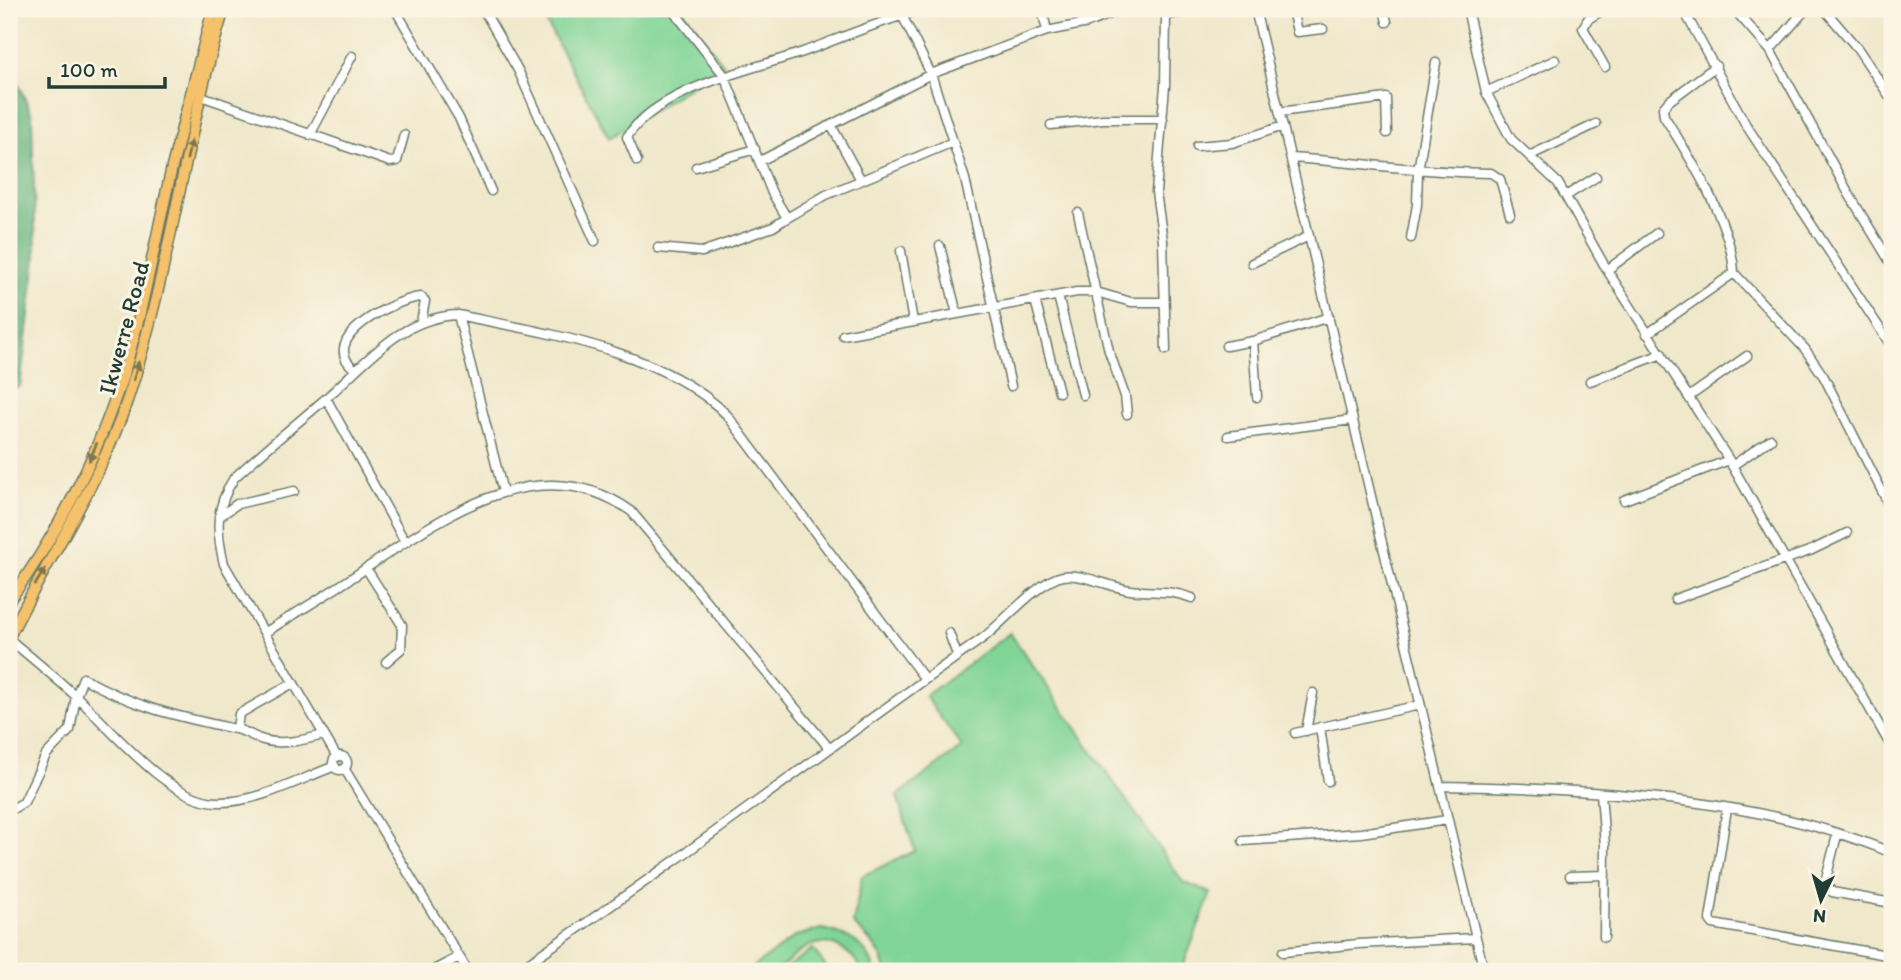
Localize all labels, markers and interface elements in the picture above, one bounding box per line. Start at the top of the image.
scale bar [49,46,164,90]
text: 100 m [60,57,118,82]
one-way arrow [183,139,194,161]
street label: Ikwerre Road [92,258,155,398]
one-way arrow [132,361,142,382]
one-way arrow [88,442,99,463]
one-way arrow [34,567,47,586]
north arrow [1786,864,1856,934]
text: N [1812,904,1827,928]

